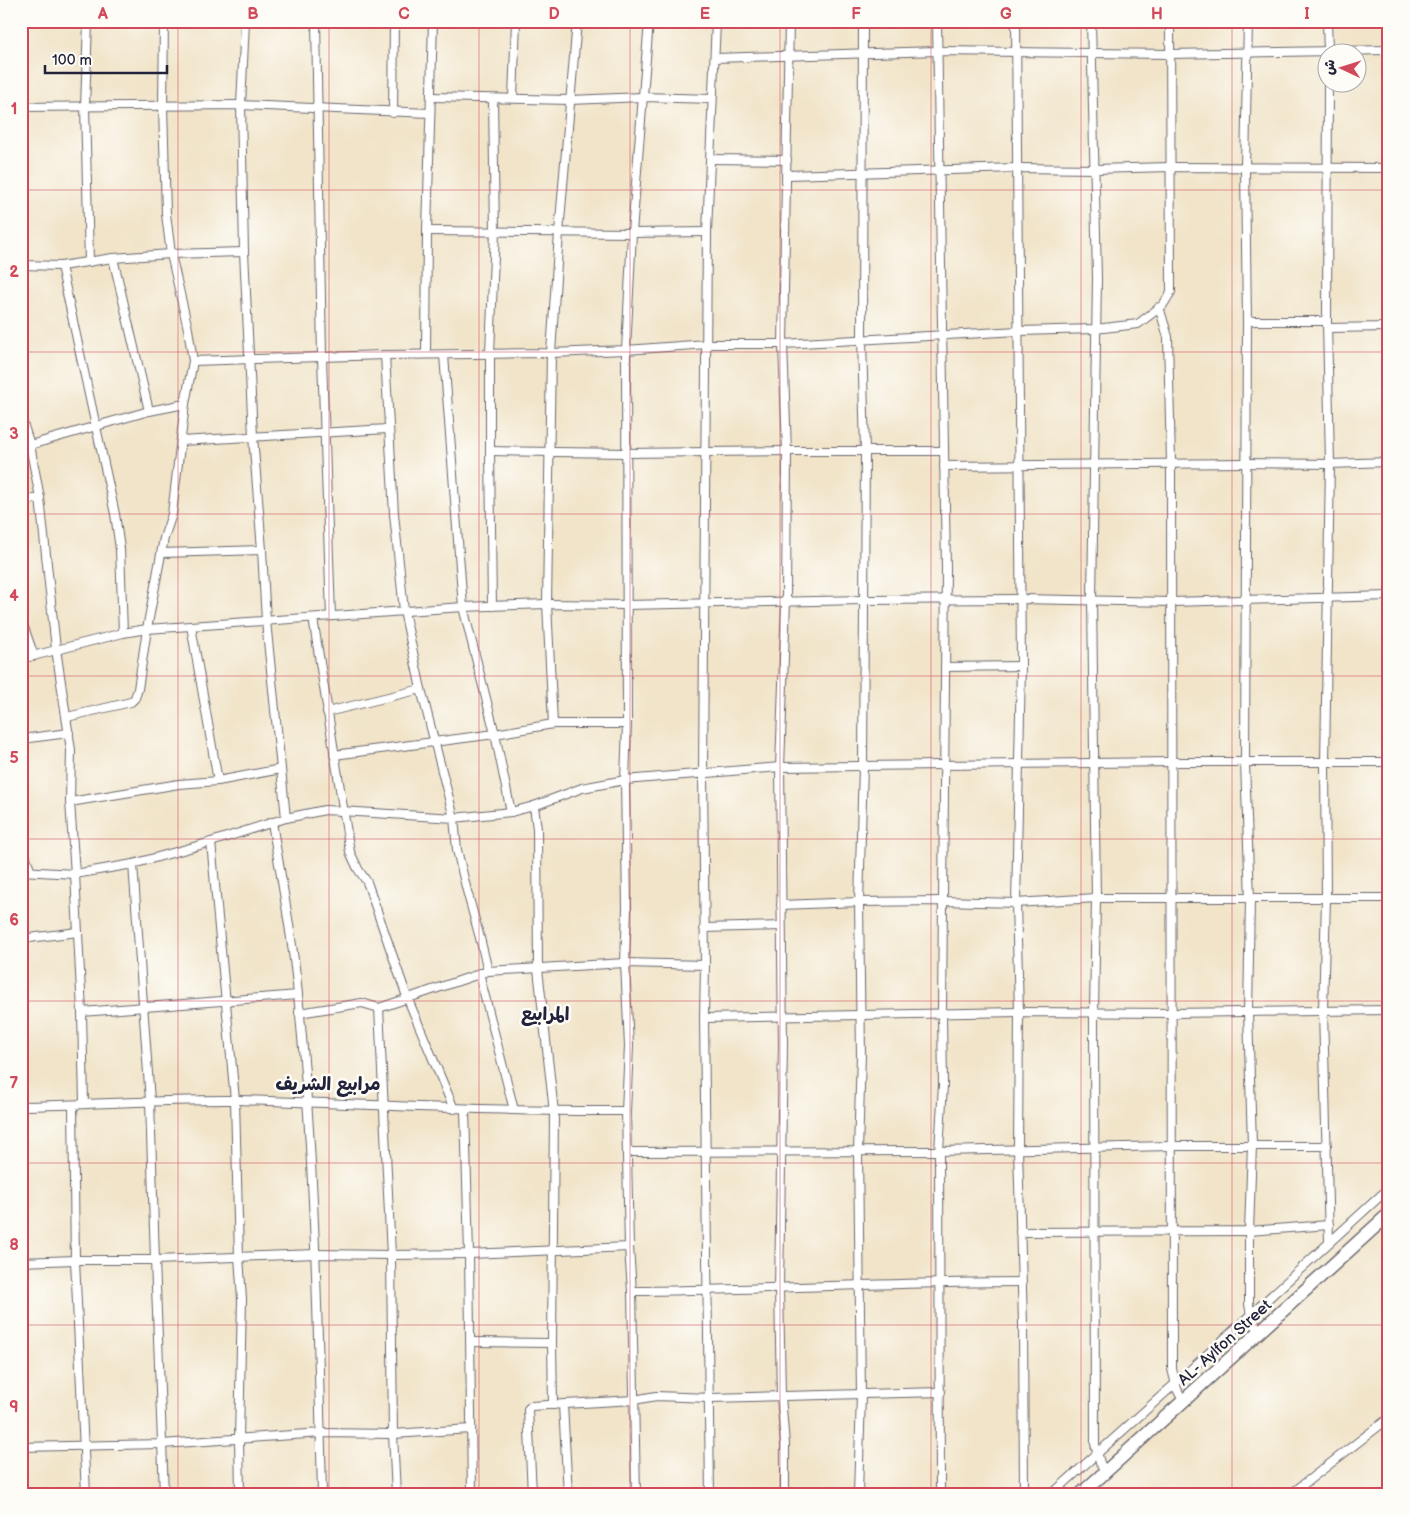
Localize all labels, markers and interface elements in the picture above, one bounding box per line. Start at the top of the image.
text: A [97,5,108,24]
text: B [247,5,259,24]
text: C [398,5,410,24]
text: D [548,5,560,24]
text: E [700,5,710,24]
text: F [851,5,861,24]
text: G [1000,5,1012,24]
text: H [1151,5,1163,24]
text: I [1304,5,1310,24]
scale bar [45,42,168,74]
north arrow [1318,42,1368,92]
text: 100 m [52,51,92,70]
text: ش [1321,59,1339,75]
text: 1 [11,100,17,119]
text: 2 [9,263,19,282]
text: 3 [9,425,19,444]
text: 4 [9,587,19,606]
text: 5 [9,749,19,768]
text: 6 [9,911,19,930]
district label: المرابيع [521,1004,569,1027]
text: 7 [10,1074,19,1093]
district label: مرابيع الشريف [275,1074,381,1097]
text: 8 [9,1236,19,1255]
street label: AL- Aylfon Street [1174,1296,1276,1390]
text: 9 [9,1398,19,1417]

